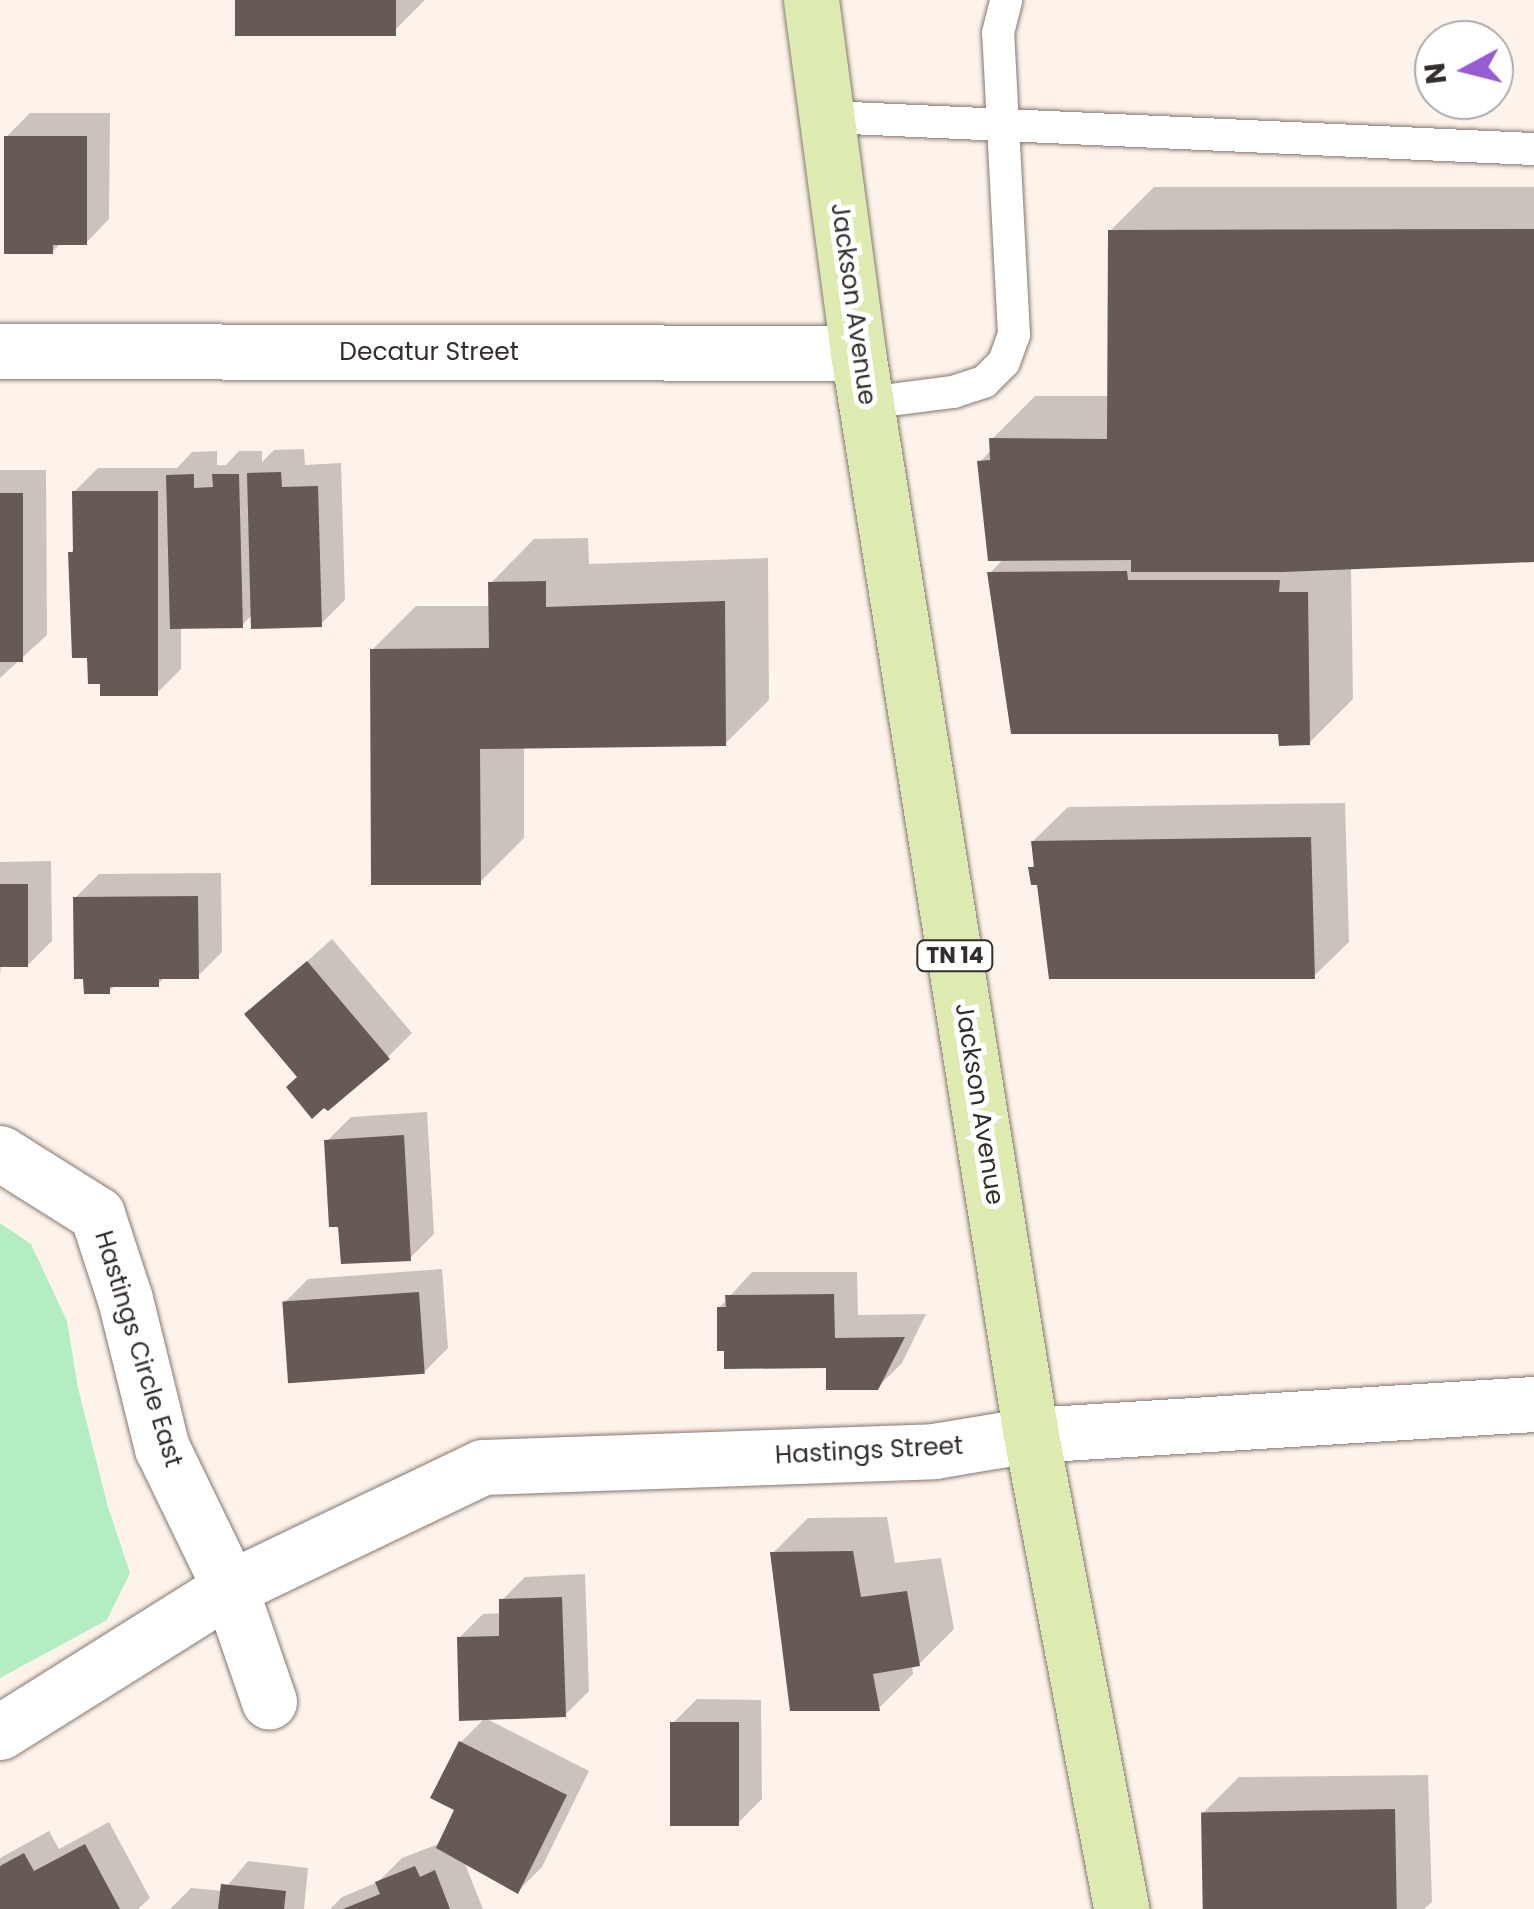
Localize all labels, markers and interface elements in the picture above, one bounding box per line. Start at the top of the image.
north arrow [1414,20,1514,120]
text: N [1415,61,1456,86]
street label: Jackson Avenue [824,201,882,407]
street label: Decatur Street [339,337,519,367]
road number: TN 14 [915,939,995,973]
street label: Jackson Avenue [948,1001,1010,1207]
street label: Hastings Circle East [88,1227,188,1471]
street label: Hastings Street [774,1431,964,1471]

